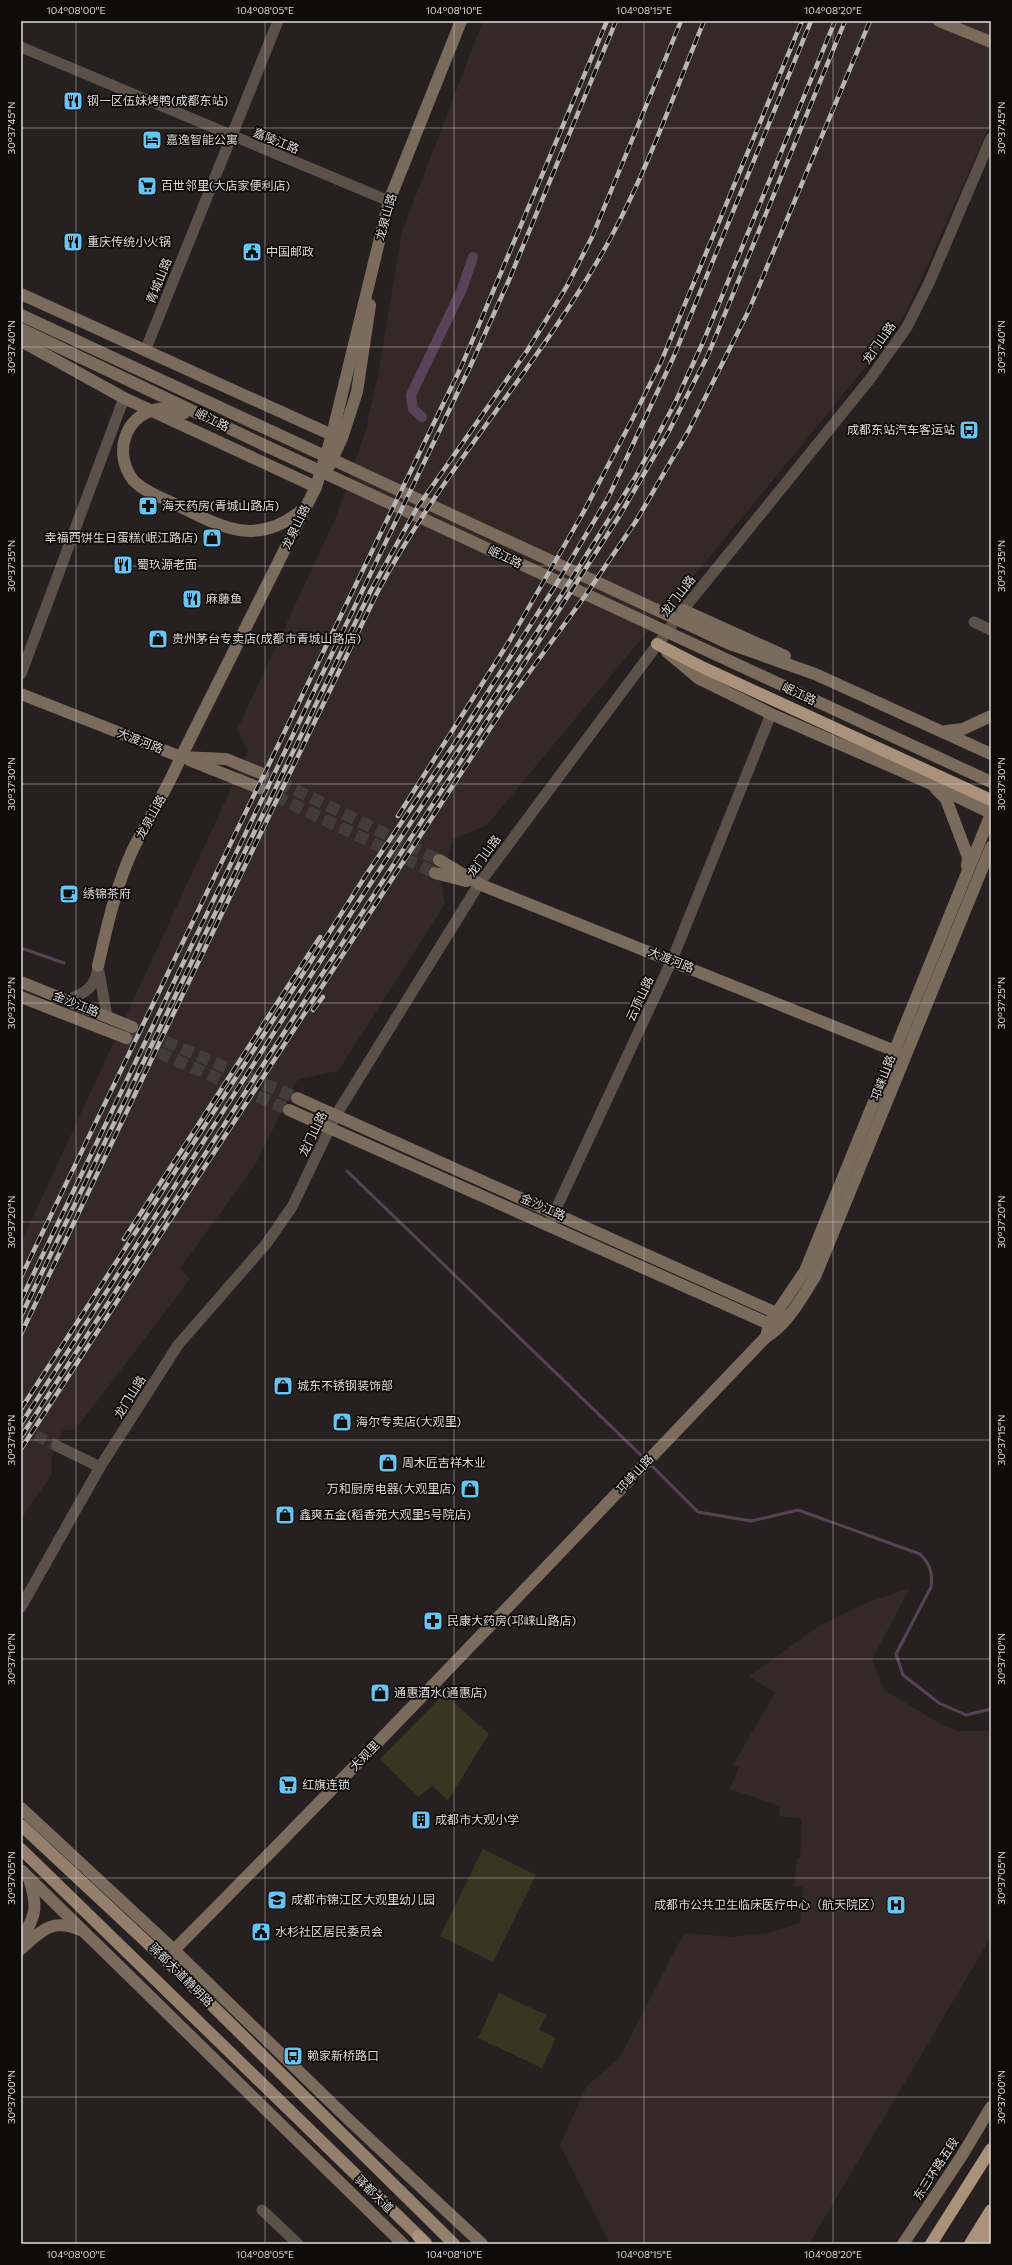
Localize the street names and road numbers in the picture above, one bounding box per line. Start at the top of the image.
street label: 嘉陵江路 [251,125,301,156]
street label: 龙泉山路 [372,192,398,242]
street label: 青城山路 [143,256,174,306]
street label: 龙门山路 [859,319,898,366]
street label: 岷江路 [193,405,232,433]
street label: 龙泉山路 [278,502,312,551]
street label: 岷江路 [486,542,525,570]
street label: 龙门山路 [657,572,698,619]
street label: 岷江路 [780,679,819,707]
street label: 大渡河路 [115,725,165,755]
street label: 龙泉山路 [132,792,168,841]
street label: 龙门山路 [463,832,503,879]
street label: 大渡河路 [646,944,696,975]
street label: 云顶山路 [623,974,656,1023]
street label: 金沙江路 [51,988,101,1019]
street label: 邛崃山路 [867,1053,897,1103]
street label: 龙门山路 [295,1109,329,1158]
street label: 金沙江路 [519,1190,568,1222]
street label: 龙门山路 [110,1372,148,1421]
street label: 邛崃山路 [613,1451,656,1496]
street label: 大观里 [347,1737,382,1773]
street label: 驿都大道静明路 [147,1940,216,2009]
street label: 东三环路五段 [910,2134,961,2202]
street label: 驿都大道 [353,2172,397,2215]

